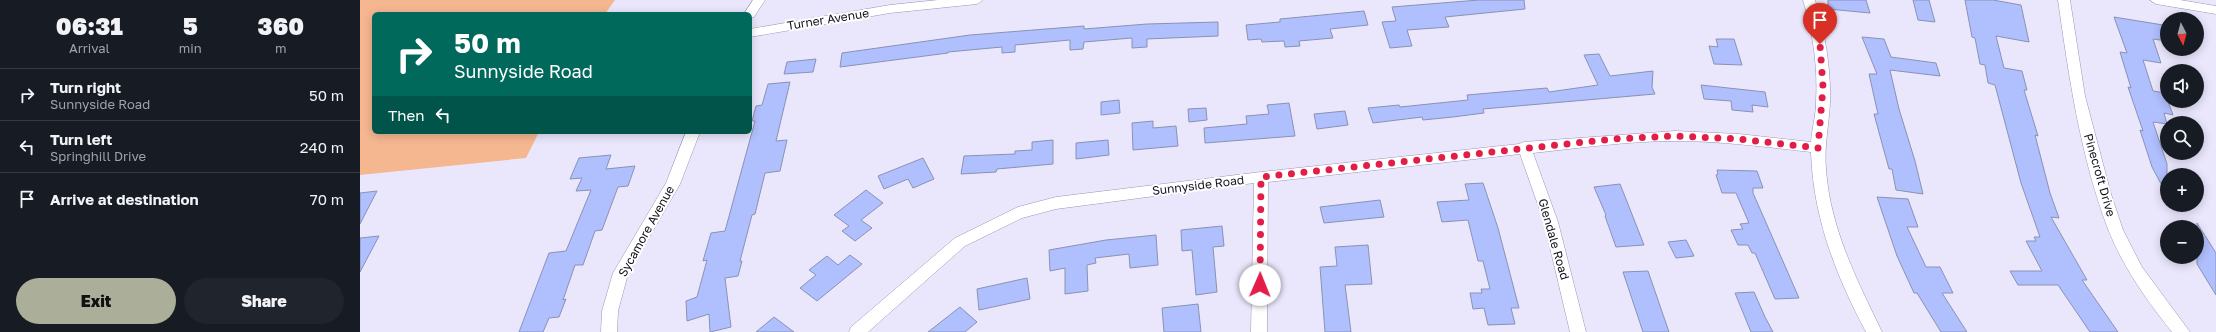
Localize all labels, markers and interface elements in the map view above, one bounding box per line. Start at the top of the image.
pin [1803,3,1837,44]
street label: Turner Avenue [786,5,870,33]
icon: arrive [1809,9,1831,31]
text: 06:31 [56,11,123,40]
text: 5 [183,11,198,40]
text: 360 [258,11,304,40]
north arrow [2160,12,2204,56]
map controls [2160,12,2204,264]
text: 50 m [454,26,521,59]
icon: right [388,28,440,80]
text: Arrival [69,40,110,56]
text: min [179,40,202,56]
text: m [275,40,287,56]
text: Sunnyside Road [454,60,593,82]
button: sound [2160,64,2204,108]
text: Turn right [50,78,121,96]
icon: right [16,84,38,106]
text: 50 m [309,86,344,104]
text: Sunnyside Road [50,96,150,112]
icon: left [432,104,454,126]
text: Then [388,106,424,124]
button: search [2160,116,2204,160]
text: Turn left [50,130,112,148]
street label: Pinecroft Drive [2081,132,2119,218]
icon: left [16,136,38,158]
text: 240 m [300,138,344,156]
text: Springhill Drive [50,148,146,164]
button: + [2160,168,2204,212]
street label: Sunnyside Road [1151,172,1245,198]
street label: Sycamore Avenue [615,183,677,279]
icon: arrive [16,188,38,210]
text: Arrive at destination [50,190,199,208]
text: 70 m [310,190,344,208]
street label: Glendale Road [1535,197,1573,281]
button: − [2160,220,2204,264]
position arrow [1239,264,1281,306]
button: Exit [16,278,176,324]
button: Share [184,278,344,324]

